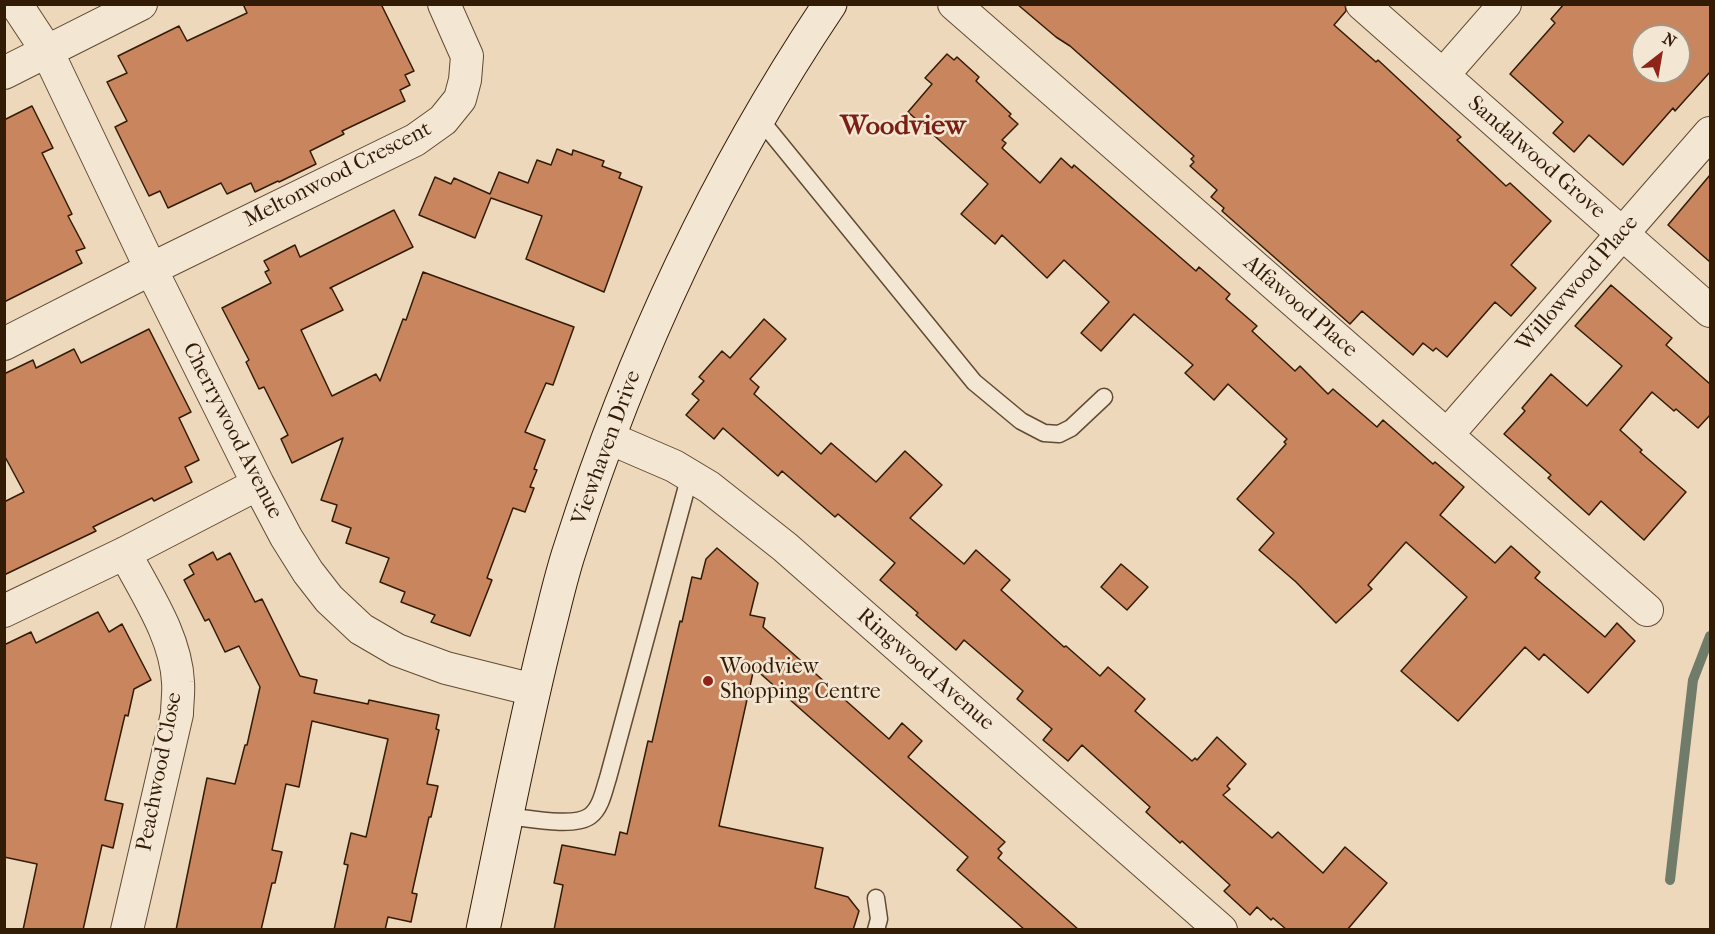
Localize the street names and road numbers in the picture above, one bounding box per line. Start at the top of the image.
street label: Sandalwood Grove [1462,91,1610,225]
street label: Meltonwood Crescent [240,116,436,234]
street label: Willowwood Place [1512,210,1644,358]
street label: Alfawood Place [1238,250,1362,364]
street label: Cherrywood Avenue [176,338,288,524]
street label: Viewhaven Drive [567,367,647,529]
street label: Ringwood Avenue [851,603,999,737]
street label: Peachwood Close [132,690,188,854]

